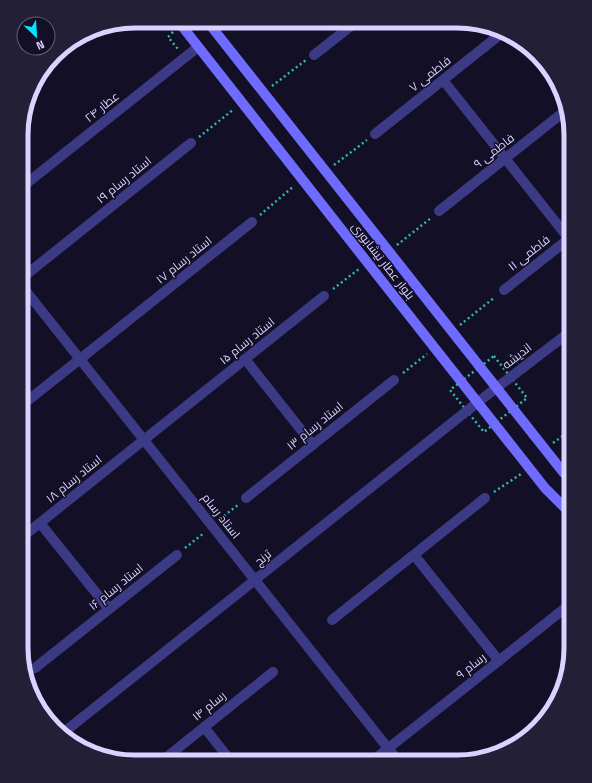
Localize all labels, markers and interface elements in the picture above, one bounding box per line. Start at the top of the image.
north arrow [16,16,56,56]
text: N [34,37,47,53]
street label: فاطمی ۷ [406,53,454,95]
street label: عطار ۲۴ [81,88,123,126]
street label: فاطمی ۹ [470,130,518,172]
street label: استاد رسام ۱۹ [93,153,155,207]
street label: بلوار عطار نیشابوری [348,219,418,303]
street label: فاطمی ۱۱ [505,232,553,274]
street label: استاد رسام ۱۷ [153,233,215,287]
street label: استاد رسام ۱۵ [216,314,278,368]
street label: اندیشه [499,339,535,373]
street label: استاد رسام ۱۳ [283,398,347,454]
street label: استاد رسام ۱۸ [43,452,105,506]
street label: استاد رسام [198,490,244,542]
street label: ترنج [251,546,275,570]
street label: استاد رسام ۱۶ [85,560,147,614]
street label: رسام ۹ [453,649,489,683]
street label: رسام ۱۴ [189,688,229,724]

